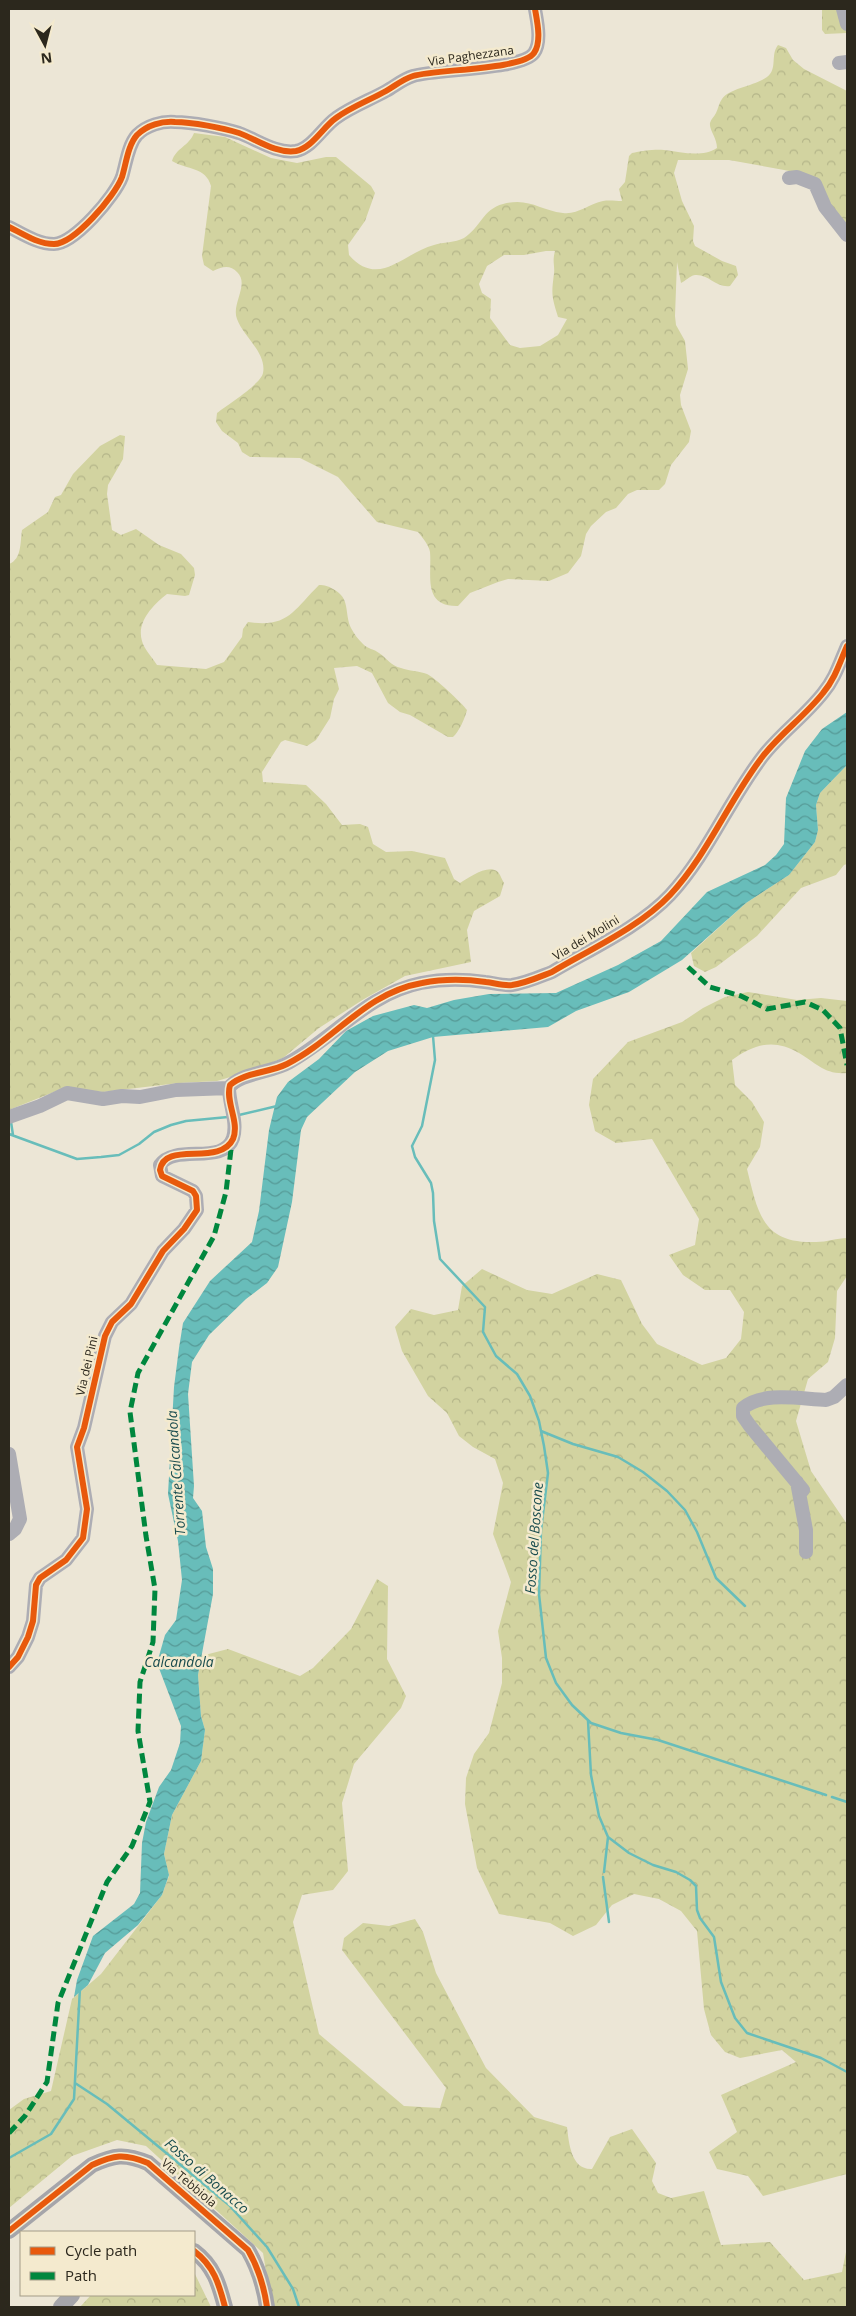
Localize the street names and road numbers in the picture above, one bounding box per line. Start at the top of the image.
street label: Via Paghezzana [427,41,515,70]
street label: Via dei Molini [549,911,622,964]
street label: Via dei Pini [71,1334,102,1397]
street label: Via Tebbiola [158,2154,221,2211]

